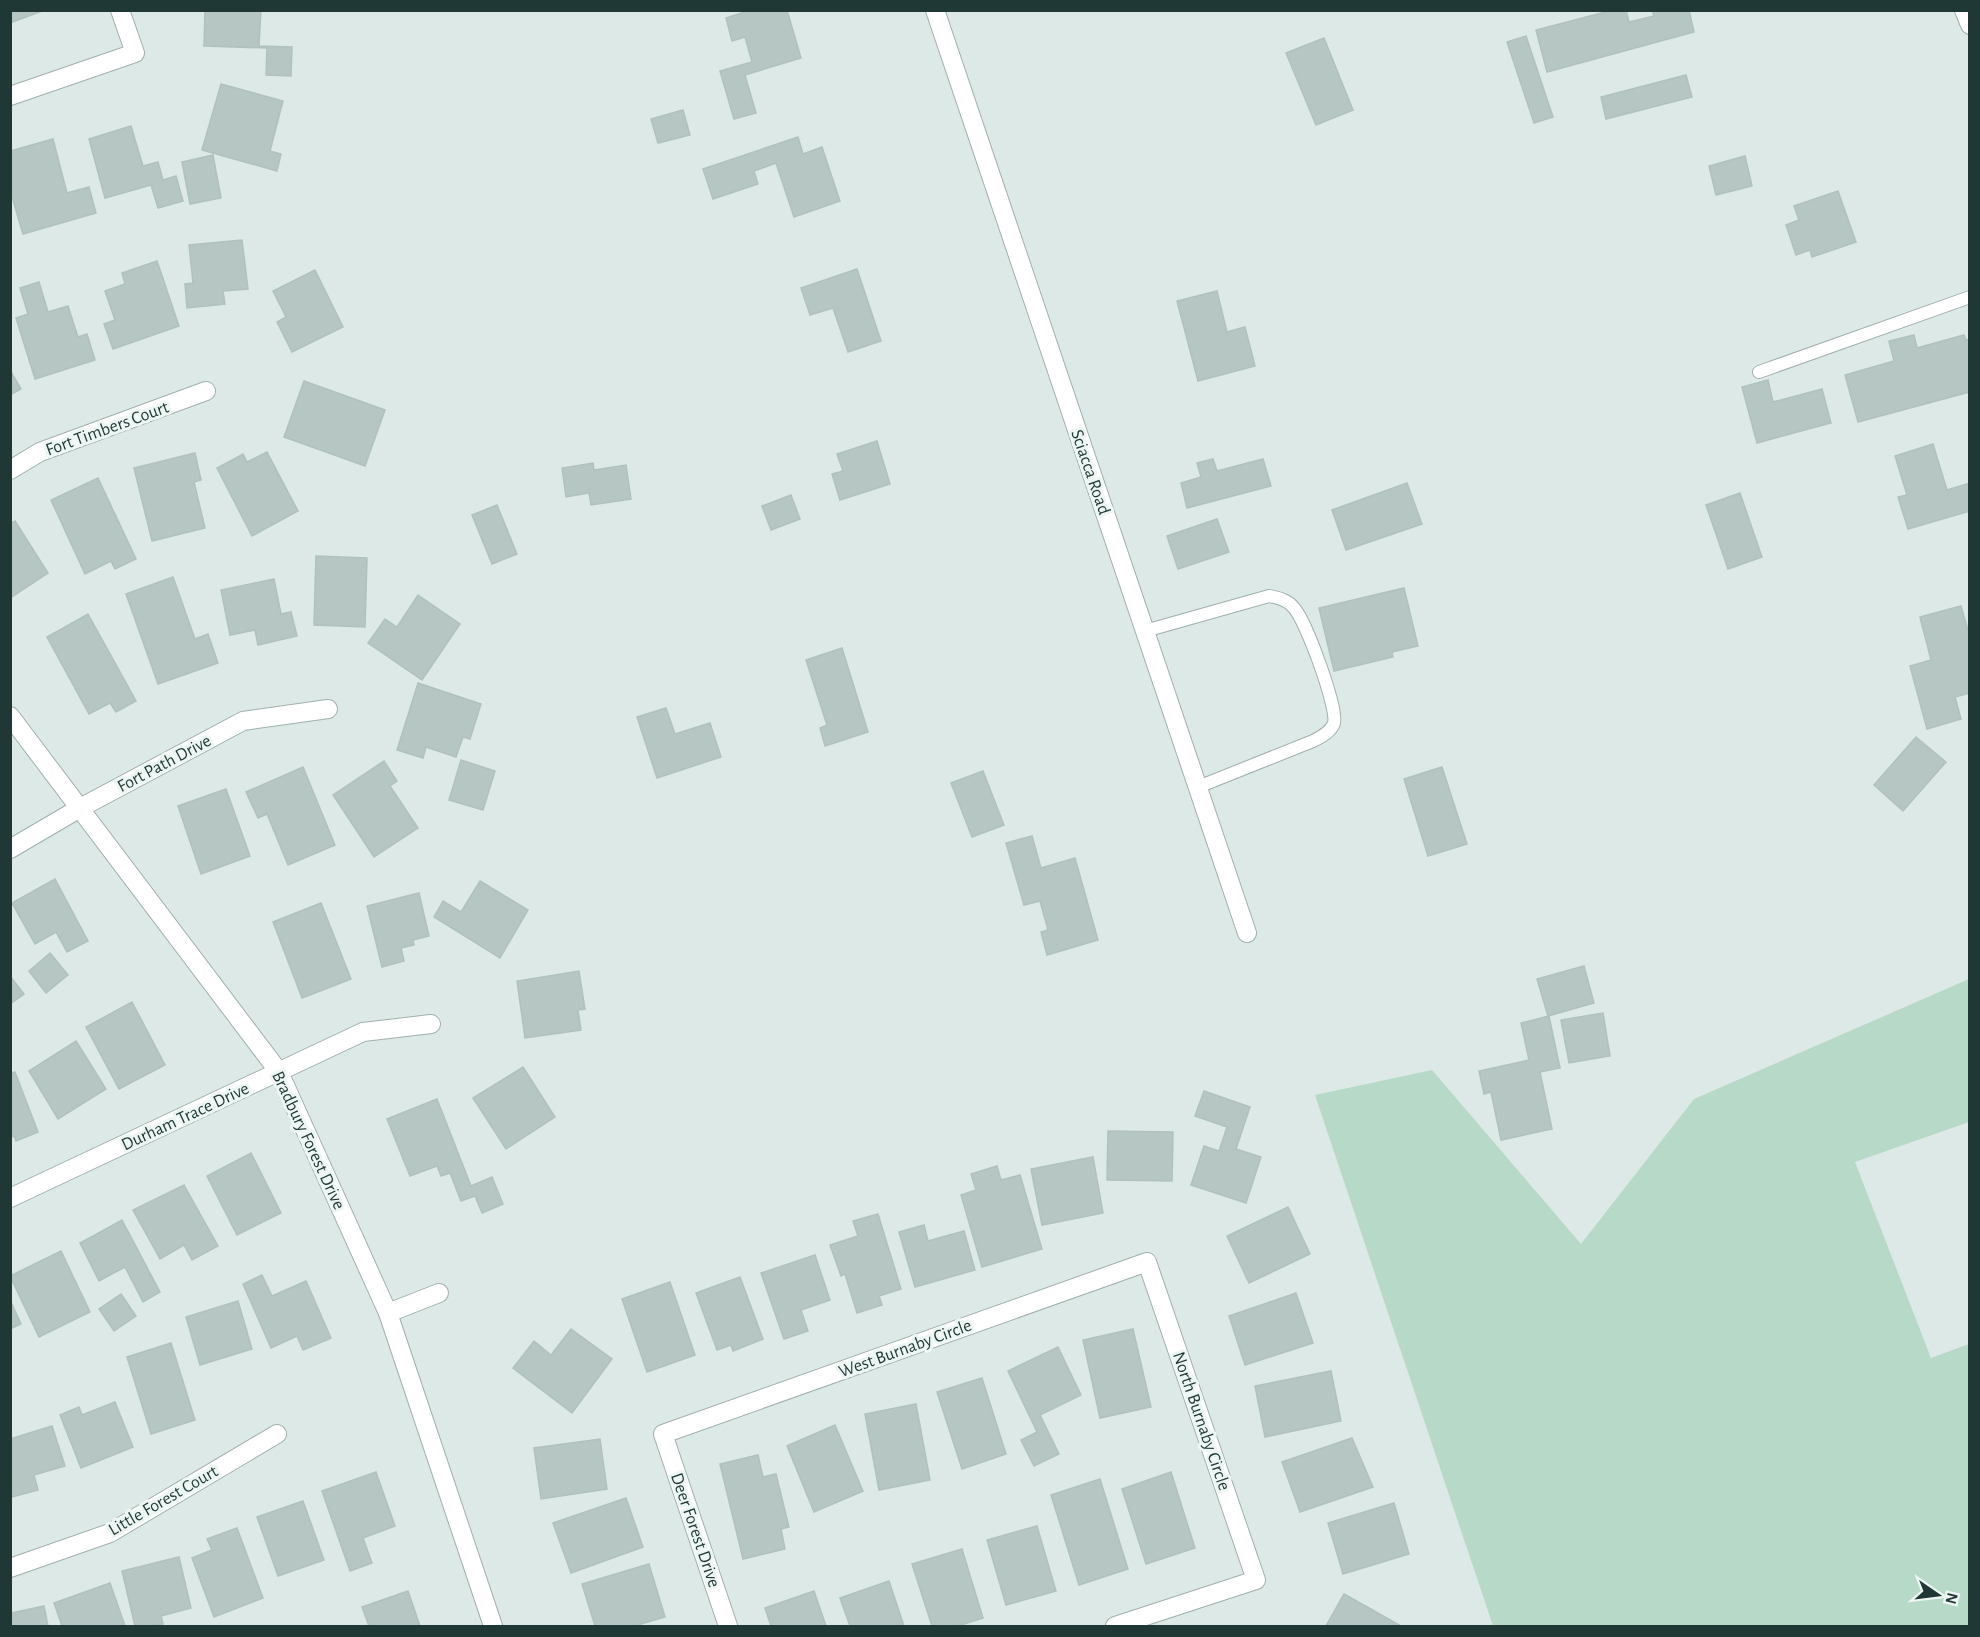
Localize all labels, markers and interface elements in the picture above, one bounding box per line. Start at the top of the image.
street label: Fort Timbers Court [44,398,171,460]
street label: Sciacca Road [1067,428,1113,517]
street label: Fort Path Drive [115,732,214,796]
street label: Bradbury Forest Drive [268,1068,348,1212]
street label: Durham Trace Drive [119,1079,252,1154]
street label: West Burnaby Circle [837,1317,974,1381]
street label: North Burnaby Circle [1169,1350,1233,1493]
street label: Little Forest Court [106,1462,221,1539]
street label: Deer Forest Drive [667,1471,723,1590]
north arrow [1908,1565,1968,1625]
text: N [1942,1591,1961,1606]

